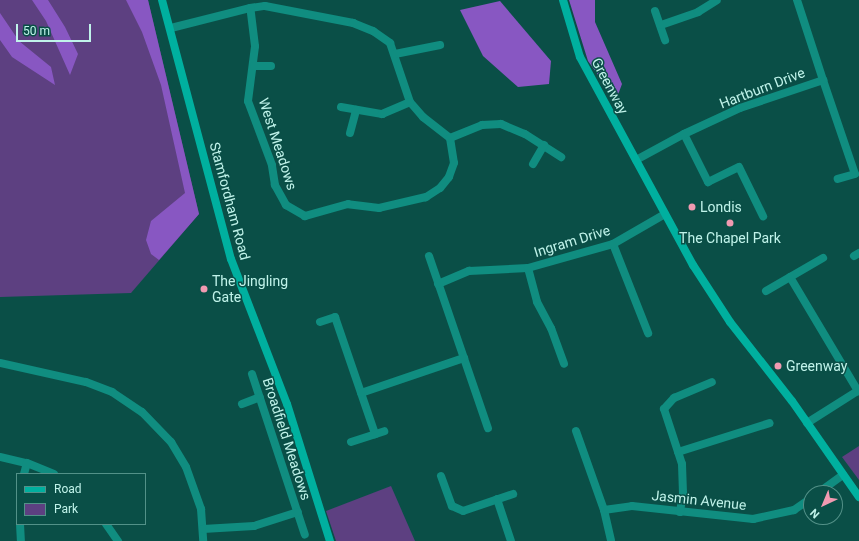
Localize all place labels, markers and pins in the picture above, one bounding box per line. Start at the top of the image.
place label: Londis [700,199,742,215]
marker: Londis [687,202,697,212]
marker: The Chapel Park [725,218,735,228]
place label: The Chapel Park [679,230,781,246]
place label: The Jingling Gate [212,273,288,306]
marker: The Jingling Gate [199,284,209,294]
place label: Greenway [786,358,847,374]
marker: Greenway [773,361,783,371]

